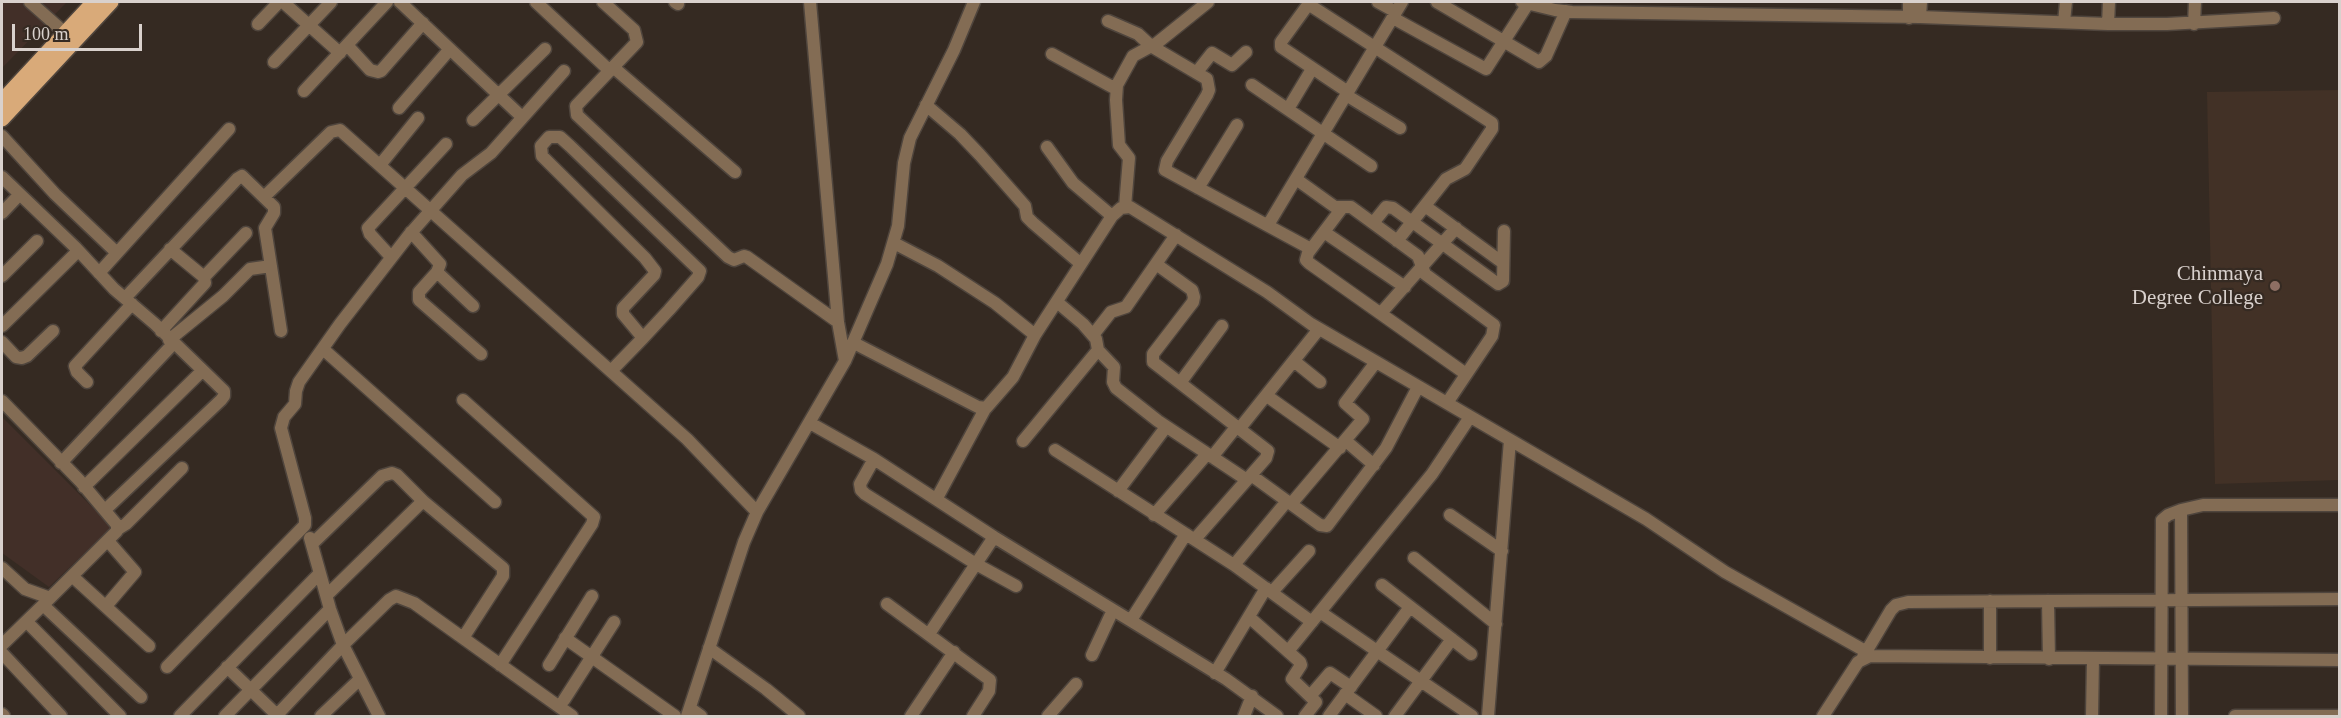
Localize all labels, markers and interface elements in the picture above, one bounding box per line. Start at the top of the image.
scale bar [15,12,146,50]
text: 100 m [23,24,69,44]
place label: Chinmaya Degree College [2112,261,2263,311]
marker: Chinmaya Degree College [2268,279,2282,293]

